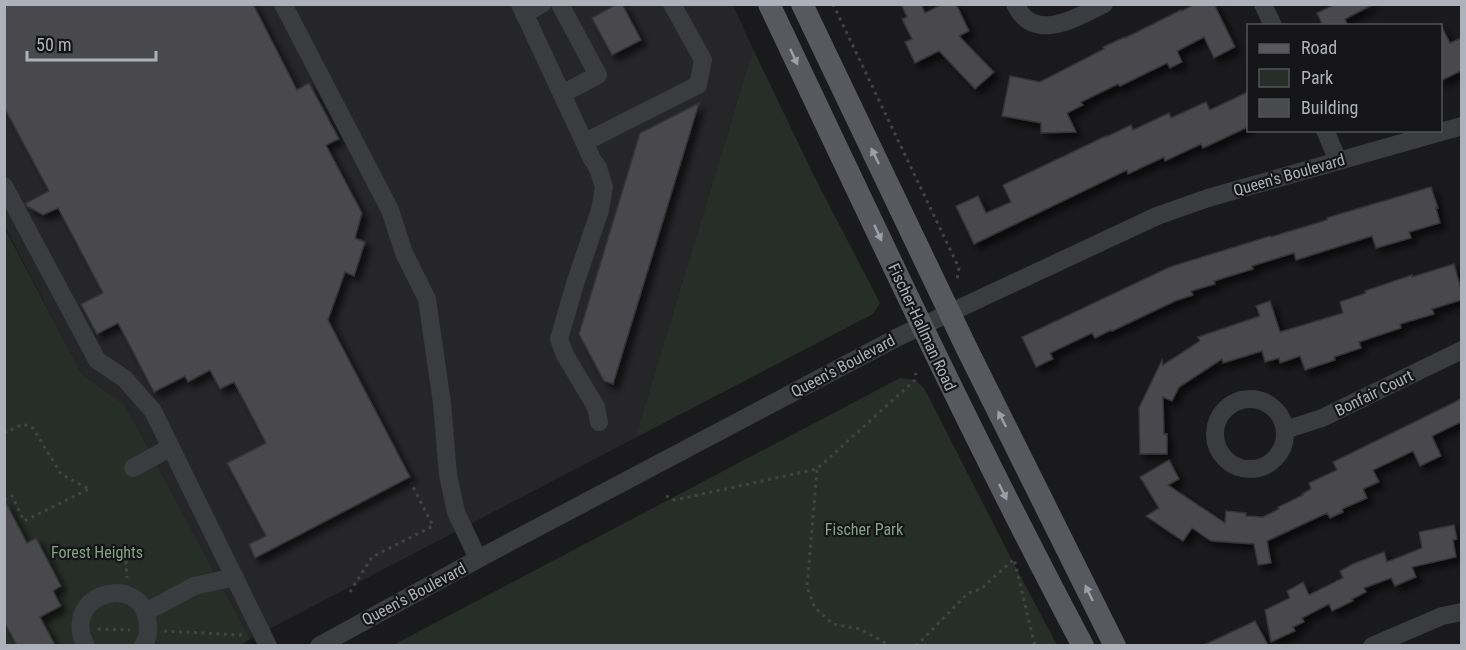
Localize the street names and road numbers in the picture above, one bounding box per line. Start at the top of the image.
street label: Queen's Boulevard [1231,150,1347,200]
street label: Fischer-Hallman Road [884,260,960,394]
street label: Queen's Boulevard [788,331,898,401]
street label: Bonfair Court [1332,366,1416,420]
street label: Queen's Boulevard [359,559,469,629]

